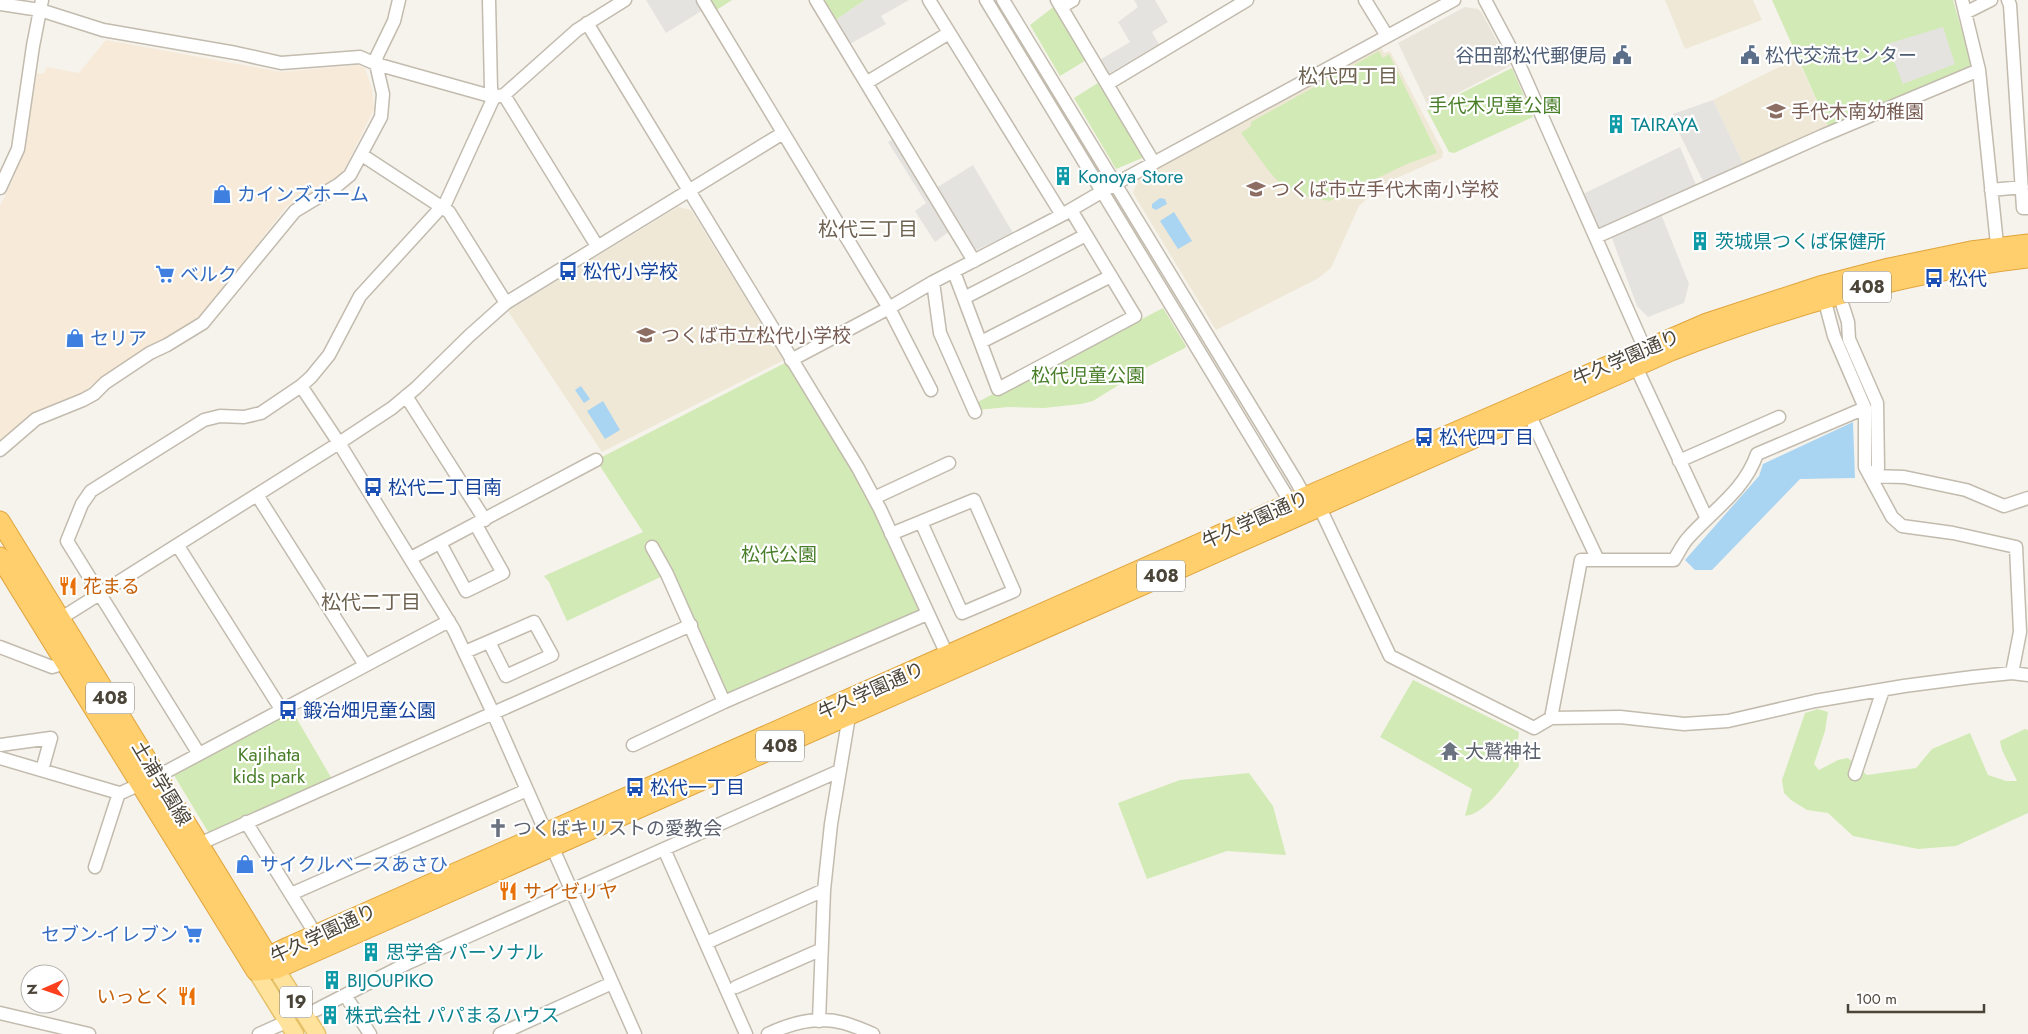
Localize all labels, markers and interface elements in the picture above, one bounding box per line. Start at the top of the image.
place label: 谷田部松代郵便局 [1455,42,1607,69]
place label: 松代交流センター [1765,42,1917,69]
public building icon: 谷田部松代郵便局 [1611,44,1633,66]
public building icon: 松代交流センター [1739,44,1761,66]
district label: 松代四丁目 [1298,62,1398,91]
park label: 手代木児童公園 [1428,92,1562,119]
place label: 手代木南幼稚園 [1791,98,1924,125]
school or university icon: 手代木南幼稚園 [1765,100,1787,122]
place label: TAIRAYA [1631,111,1699,138]
building icon: TAIRAYA [1605,113,1627,135]
place label: Konoya Store [1078,163,1183,190]
building icon: Konoya Store [1052,165,1074,187]
place label: つくば市立手代木南小学校 [1271,176,1499,203]
school or university icon: つくば市立手代木南小学校 [1245,178,1267,200]
place label: カインズホーム [237,181,369,208]
shop icon: カインズホーム [211,183,233,205]
district label: 松代三丁目 [818,215,918,244]
place label: 茨城県つくば保健所 [1715,228,1886,255]
building icon: 茨城県つくば保健所 [1689,230,1711,252]
place label: 松代小学校 [583,258,678,285]
bus stop icon: 松代小学校 [557,260,579,282]
place label: ベルク [180,261,237,288]
supermarket icon: ベルク [154,263,176,285]
place label: 松代 [1949,265,1987,292]
bus stop icon: 松代 [1923,267,1945,289]
road number: 408 [1843,272,1891,302]
place label: つくば市立松代小学校 [661,322,851,349]
street label: 牛久学園通り [1568,323,1684,392]
school or university icon: つくば市立松代小学校 [635,324,657,346]
place label: セリア [90,325,147,352]
shop icon: セリア [64,327,86,349]
park label: 松代児童公園 [1031,362,1145,389]
place label: 松代四丁目 [1439,424,1534,451]
bus stop icon: 松代四丁目 [1413,426,1435,448]
place label: 松代二丁目南 [388,474,502,501]
bus stop icon: 松代二丁目南 [362,476,384,498]
street label: 牛久学園通り [1198,484,1313,555]
park label: 松代公園 [741,541,817,568]
road number: 408 [1137,560,1185,592]
place label: 花まる [83,573,140,600]
restaurant icon: 花まる [57,575,79,597]
district label: 松代二丁目 [321,588,421,617]
street label: 牛久学園通り [814,655,929,726]
road number: 408 [86,682,134,714]
place label: 鍛冶畑児童公園 [303,697,436,724]
bus stop icon: 鍛冶畑児童公園 [277,699,299,721]
road number: 408 [756,730,804,761]
street label: 土浦学園線 [126,736,198,831]
place label: 大鷲神社 [1465,738,1541,765]
temple icon: 大鷲神社 [1439,740,1461,762]
park label: Kajihata kids park [233,741,306,790]
place label: 松代一丁目 [650,774,745,801]
bus stop icon: 松代一丁目 [624,776,646,798]
place label: つくばキリストの愛教会 [513,815,722,842]
church icon: つくばキリストの愛教会 [487,817,509,839]
place label: サイクルベースあさひ [260,851,448,878]
shop icon: サイクルベースあさひ [234,853,256,875]
place label: サイゼリヤ [523,878,618,905]
restaurant icon: サイゼリヤ [497,880,519,902]
street label: 牛久学園通り [266,897,381,970]
place label: セブン-イレブン [41,921,178,948]
supermarket icon: セブン-イレブン [182,923,204,945]
place label: 思学舎 パーソナル [386,939,544,966]
building icon: 思学舎 パーソナル [360,941,382,963]
north arrow [20,964,70,1014]
place label: BIJOUPIKO [347,967,434,994]
building icon: BIJOUPIKO [321,969,343,991]
scale bar [1848,982,1984,1014]
place label: いっとく [97,983,172,1010]
text: N [22,984,42,995]
restaurant icon: いっとく [176,985,198,1007]
road number: 19 [280,986,312,1018]
text: 100 m [1856,988,1897,1010]
place label: 株式会社 パパまるハウス [345,1002,560,1029]
building icon: 株式会社 パパまるハウス [319,1004,341,1026]

